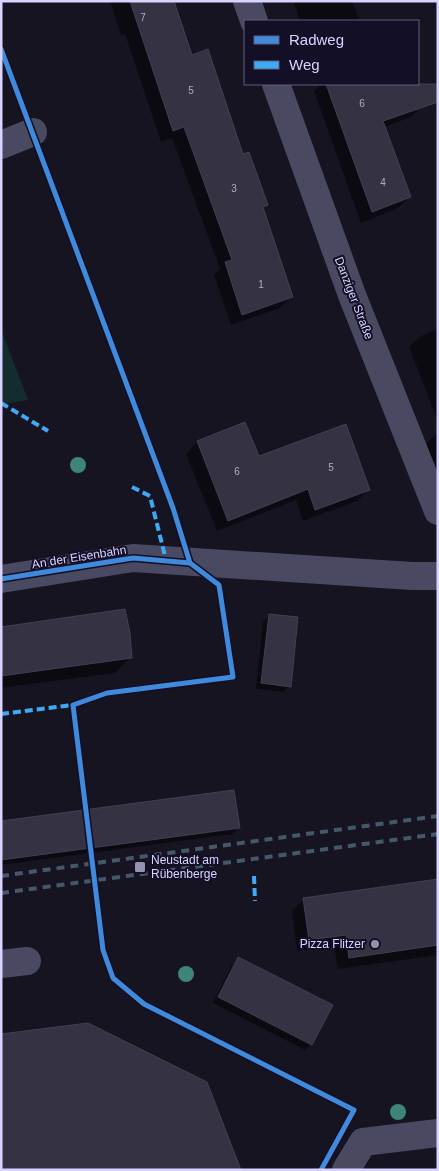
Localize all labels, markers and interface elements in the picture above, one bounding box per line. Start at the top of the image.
house number: 7 [140,12,146,23]
legend [244,20,419,85]
text: Radweg [289,31,344,48]
text: Weg [289,56,320,73]
house number: 5 [188,85,194,96]
house number: 6 [359,98,365,109]
house number: 4 [380,177,386,188]
house number: 3 [231,183,237,194]
street label: Danziger Straße [332,255,376,342]
house number: 1 [258,279,264,290]
house number: 5 [328,462,334,473]
house number: 6 [234,466,240,477]
street label: An der Eisenbahn [31,543,127,571]
place label: Neustadt am Rübenberge [151,853,219,881]
marker: Neustadt am Rübenberge [133,860,147,874]
place label: Pizza Flitzer [300,937,365,951]
marker: Pizza Flitzer [369,938,381,950]

